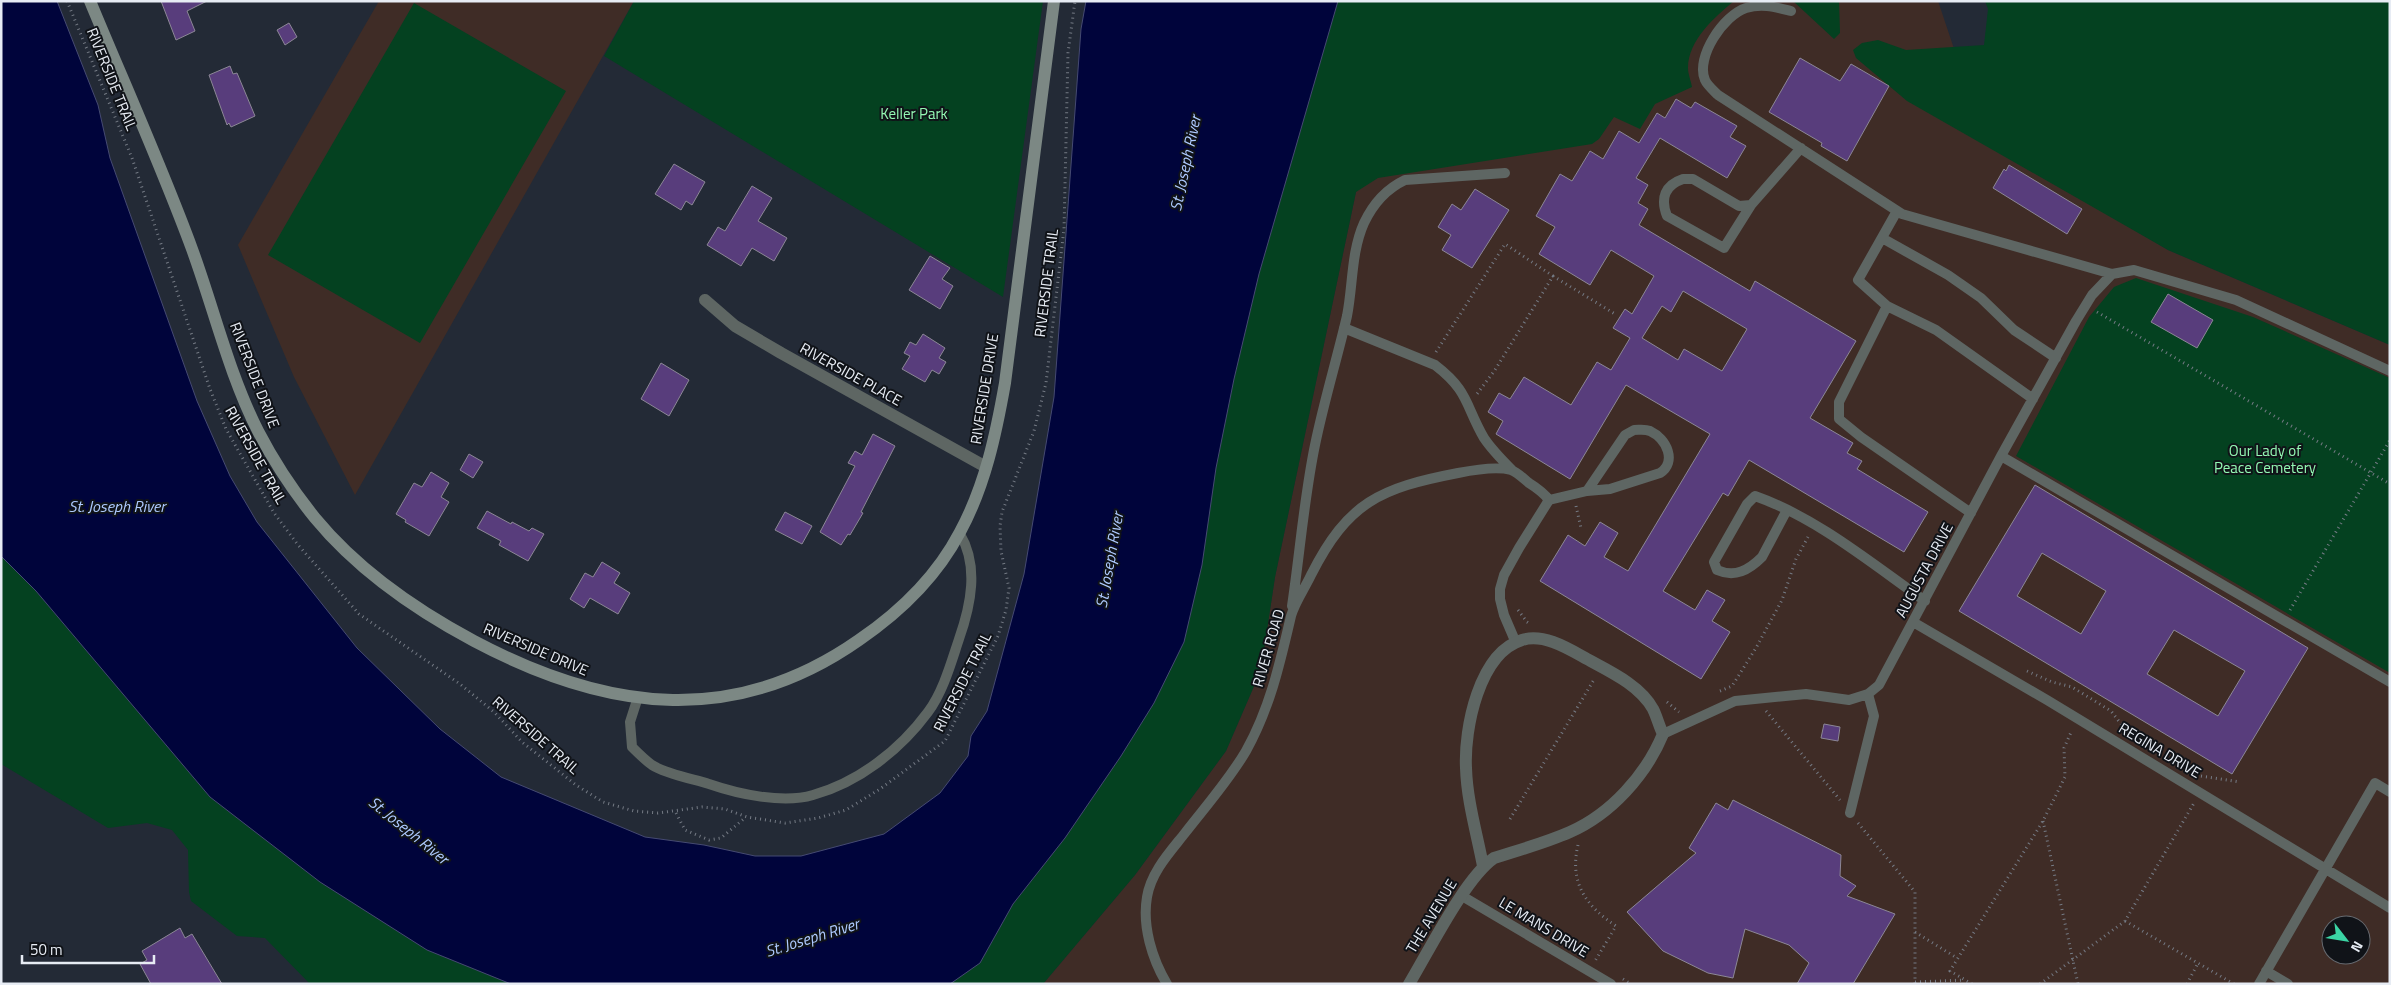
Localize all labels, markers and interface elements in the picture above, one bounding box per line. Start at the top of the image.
street label: RIVERSIDE TRAIL [81,24,143,134]
park label: Keller Park [880,102,948,125]
water label: St. Joseph River [1163,111,1207,213]
street label: RIVERSIDE TRAIL [1028,227,1064,339]
street label: RIVERSIDE DRIVE [224,319,286,431]
street label: RIVERSIDE DRIVE [964,332,1004,446]
street label: RIVERSIDE PLACE [796,336,906,412]
street label: RIVERSIDE TRAIL [219,402,293,508]
park label: Our Lady of Peace Cemetery [2214,439,2316,479]
water label: St. Joseph River [69,494,167,518]
water label: St. Joseph River [1089,508,1130,610]
street label: AUGUSTA DRIVE [1889,518,1959,622]
street label: RIVER ROAD [1246,606,1290,690]
street label: RIVERSIDE DRIVE [480,617,592,681]
street label: RIVERSIDE TRAIL [927,628,997,736]
street label: RIVERSIDE TRAIL [487,691,585,779]
street label: REGINA DRIVE [2114,716,2206,784]
water label: St. Joseph River [364,790,456,871]
street label: THE AVENUE [1400,874,1462,958]
street label: LE MANS DRIVE [1495,891,1593,963]
water label: St. Joseph River [762,911,864,963]
north arrow [2321,915,2371,965]
scale bar [22,932,155,964]
text: N [2346,937,2369,957]
text: 50 m [30,938,63,961]

